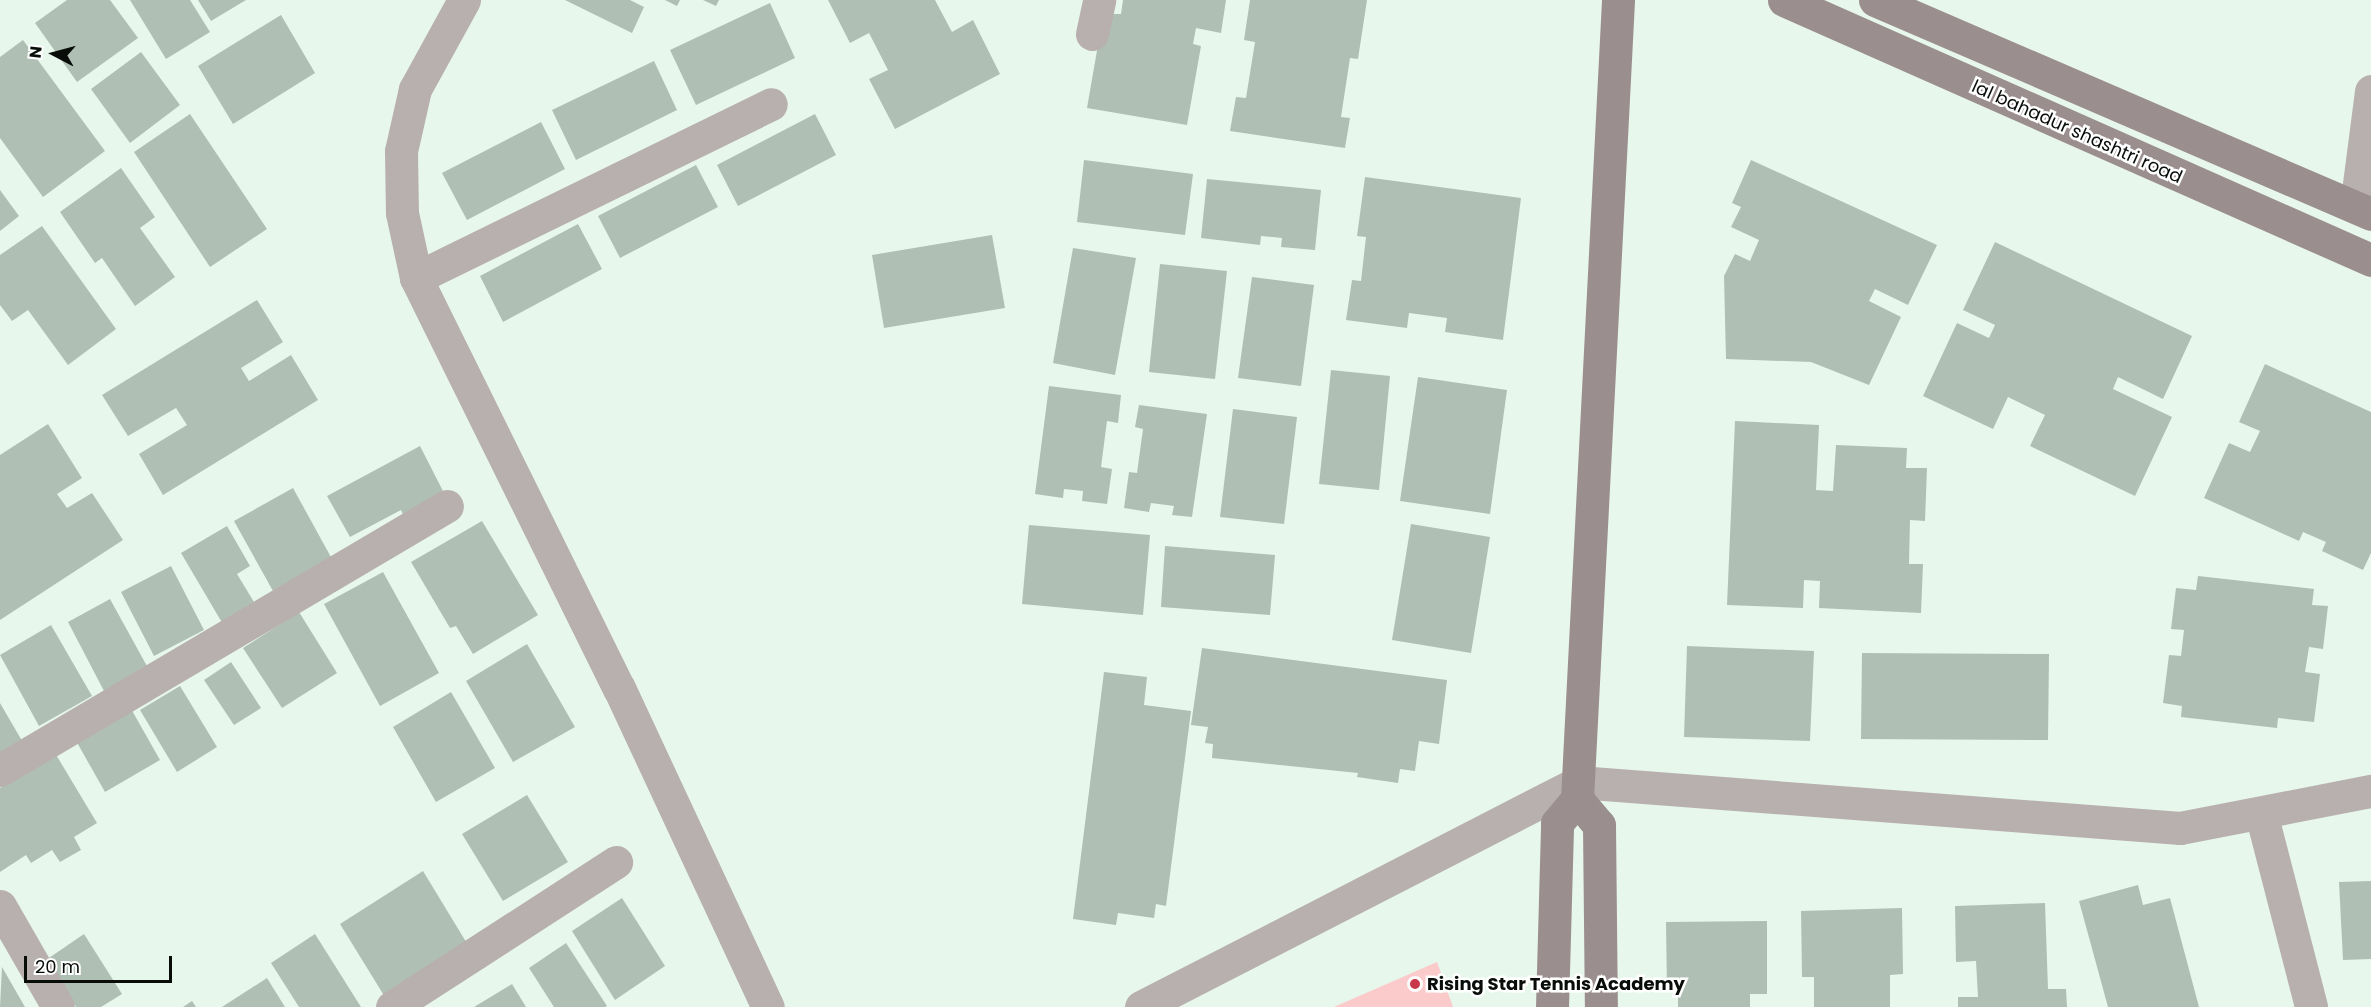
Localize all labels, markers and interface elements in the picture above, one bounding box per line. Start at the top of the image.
north arrow [24,24,84,84]
text: N [24,45,48,59]
street label: lal bahadur shashtri road [1968,76,2186,188]
scale bar [27,944,176,982]
text: 20 m [35,954,80,979]
place label: Rising Star Tennis Academy [1427,973,1685,995]
marker: Rising Star Tennis Academy [1408,977,1422,991]

